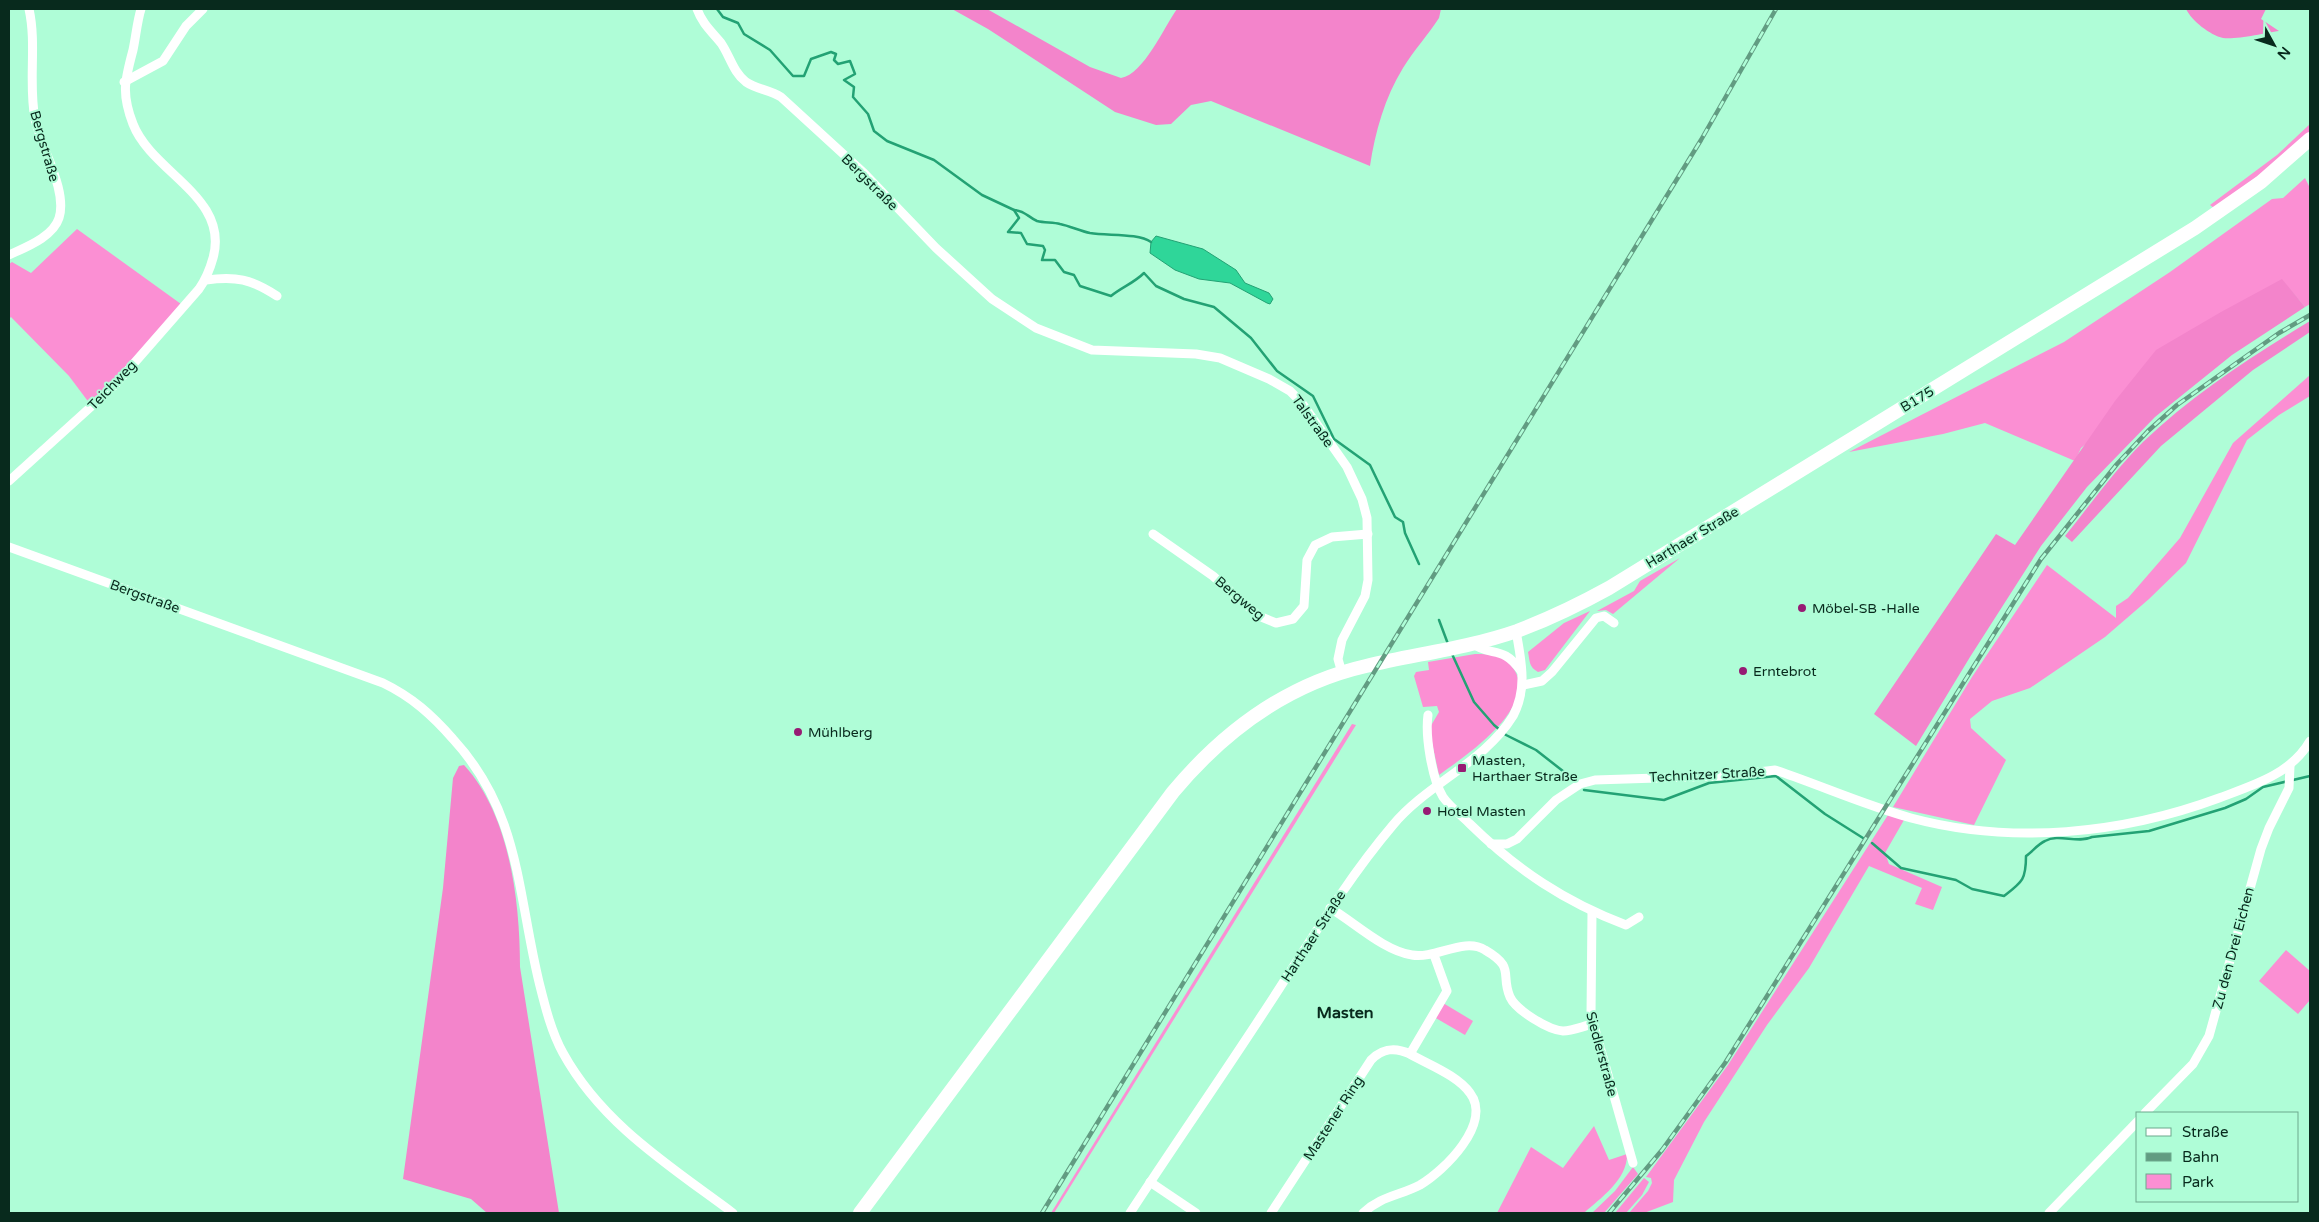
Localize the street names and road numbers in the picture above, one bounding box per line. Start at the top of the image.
street label: Bergstraße [26,109,63,184]
street label: Bergstraße [838,150,902,214]
street label: Teichweg [84,357,140,414]
street label: B175 [1897,383,1937,416]
street label: Talstraße [1288,392,1337,451]
street label: Harthaer Straße [1643,503,1742,572]
street label: Bergweg [1212,573,1268,624]
street label: Bergstraße [108,576,182,617]
street label: Technitzer Straße [1649,763,1766,786]
street label: Zu den Drei Eichen [2209,885,2258,1011]
street label: Harthaer Straße [1277,887,1349,985]
street label: Siedlerstraße [1582,1010,1621,1099]
street label: Mastener Ring [1300,1073,1367,1164]

